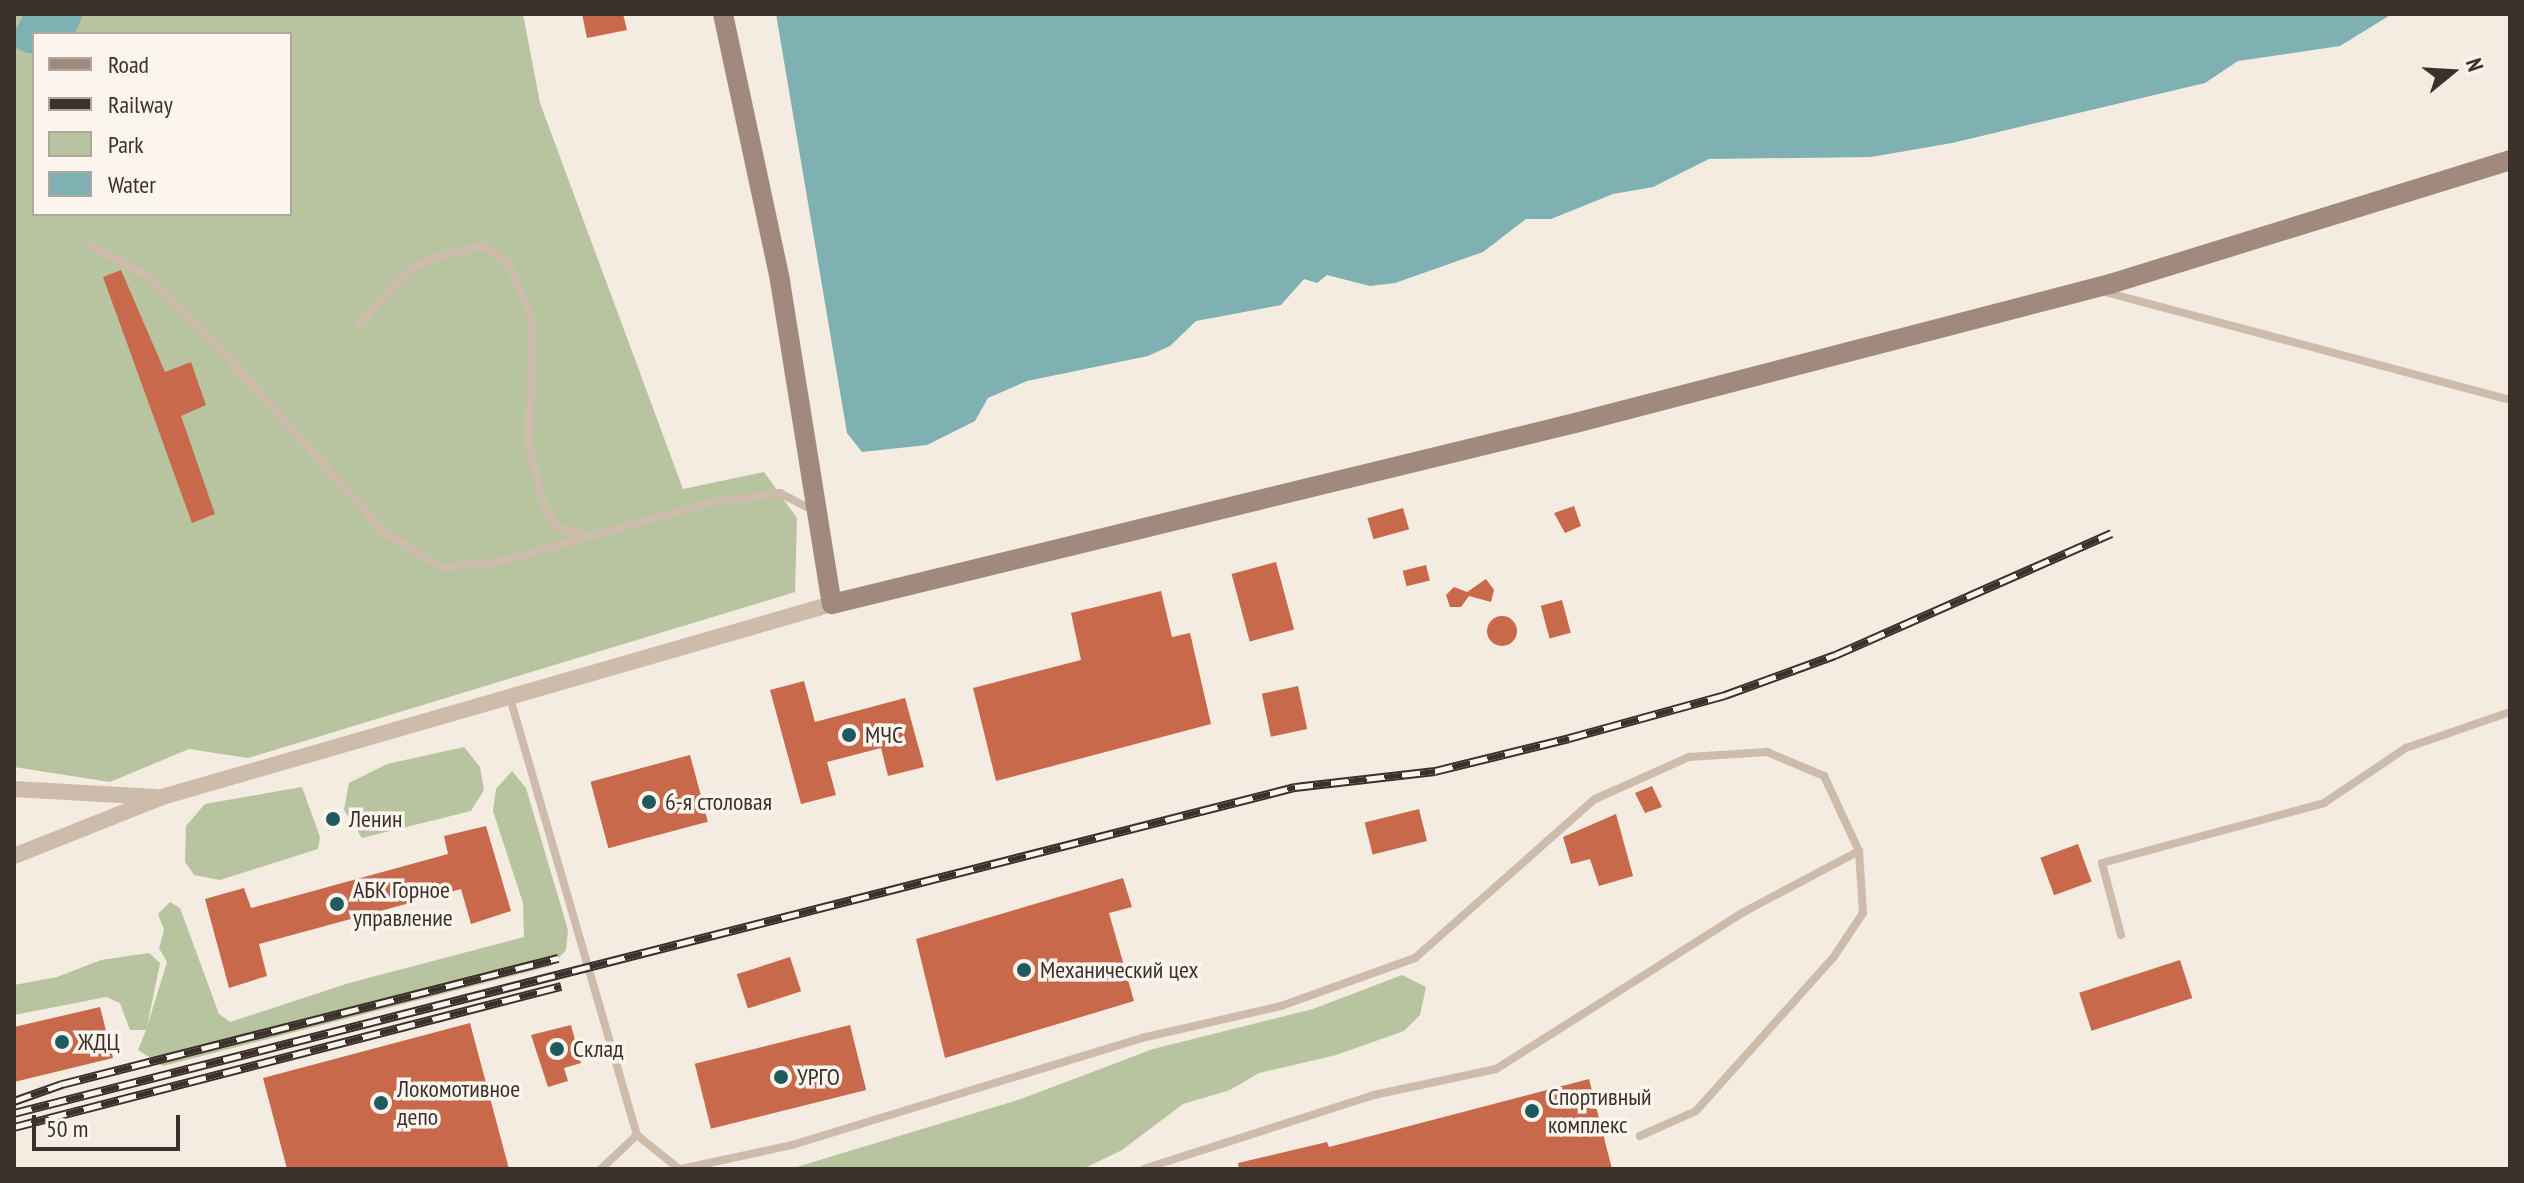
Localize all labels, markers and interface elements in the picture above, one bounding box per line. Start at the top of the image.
legend [32,32,292,216]
north arrow [2412,32,2492,112]
text: Road [108,49,149,80]
text: N [2460,55,2490,75]
text: Railway [108,89,173,120]
text: Park [108,129,144,160]
text: Water [108,169,156,200]
place label: МЧС [865,721,903,749]
marker: МЧС [840,726,858,744]
place label: 6-я столовая [665,788,772,816]
marker: 6-я столовая [640,793,658,811]
place label: Ленин [349,805,402,833]
marker: Ленин [324,810,342,828]
place label: АБК Горное управление [353,876,453,932]
marker: АБК Горное управление [328,895,346,913]
place label: Механический цех [1040,956,1198,984]
marker: Механический цех [1015,961,1033,979]
place label: ЖДЦ [78,1028,120,1056]
marker: ЖДЦ [53,1033,71,1051]
place label: Склад [573,1035,624,1063]
marker: Склад [548,1040,566,1058]
place label: УРГО [797,1063,840,1091]
marker: УРГО [772,1068,790,1086]
place label: Локомотивное депо [397,1075,520,1131]
place label: Спортивный комплекс [1548,1083,1652,1139]
marker: Локомотивное депо [372,1094,390,1112]
scale bar [36,1099,184,1149]
marker: Спортивный комплекс [1523,1102,1541,1120]
text: 50 m [46,1113,88,1144]

